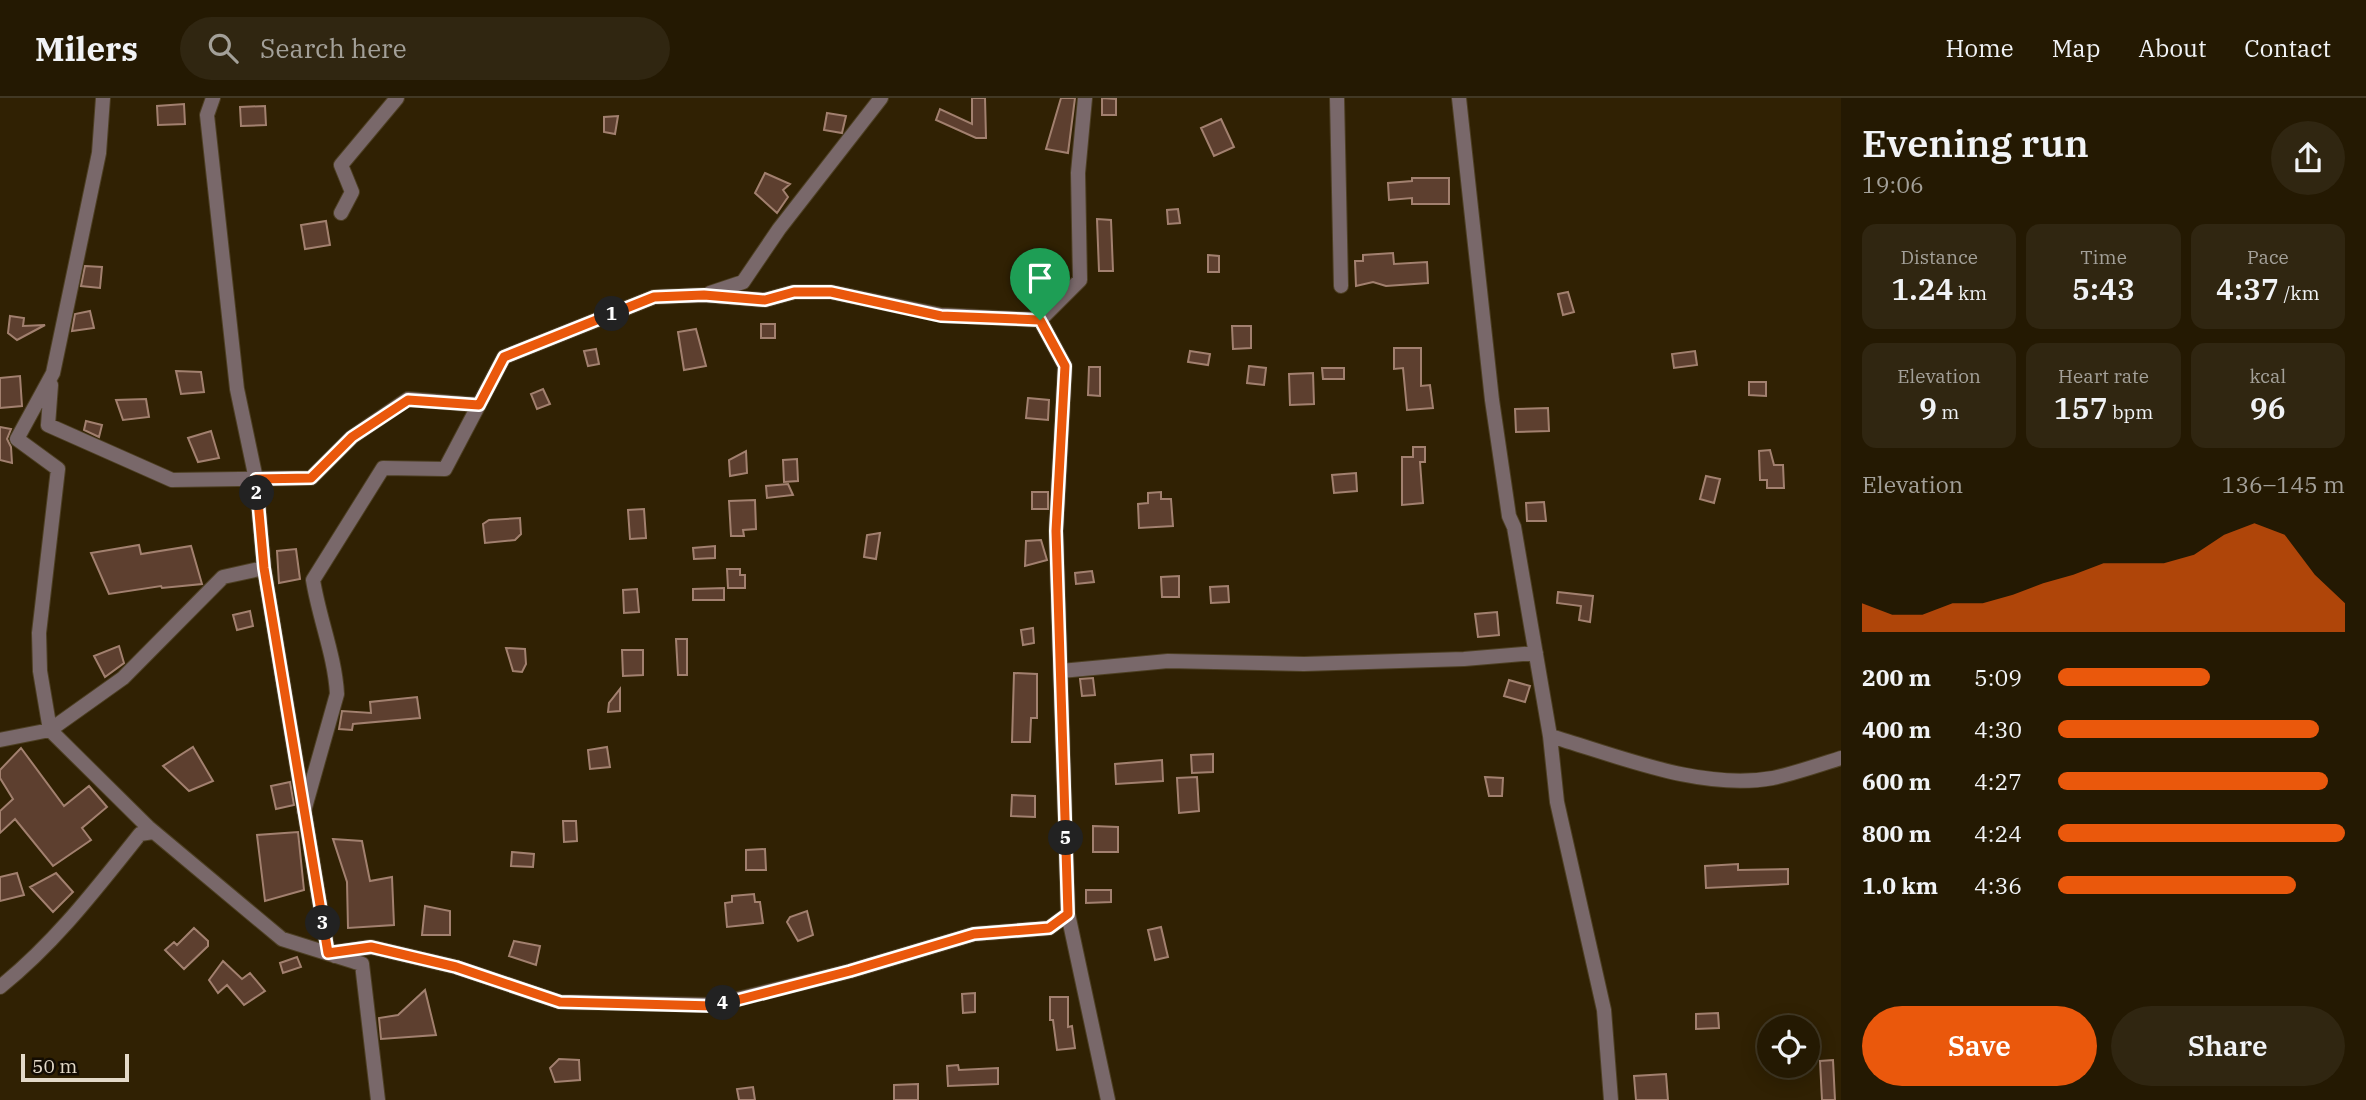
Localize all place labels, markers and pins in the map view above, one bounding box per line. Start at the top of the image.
pin [1010,248,1070,320]
pin: 1 [594,296,630,332]
pin: 2 [240,476,274,510]
pin: 5 [1048,820,1084,856]
pin: 3 [306,906,340,940]
pin: 4 [706,986,740,1020]

